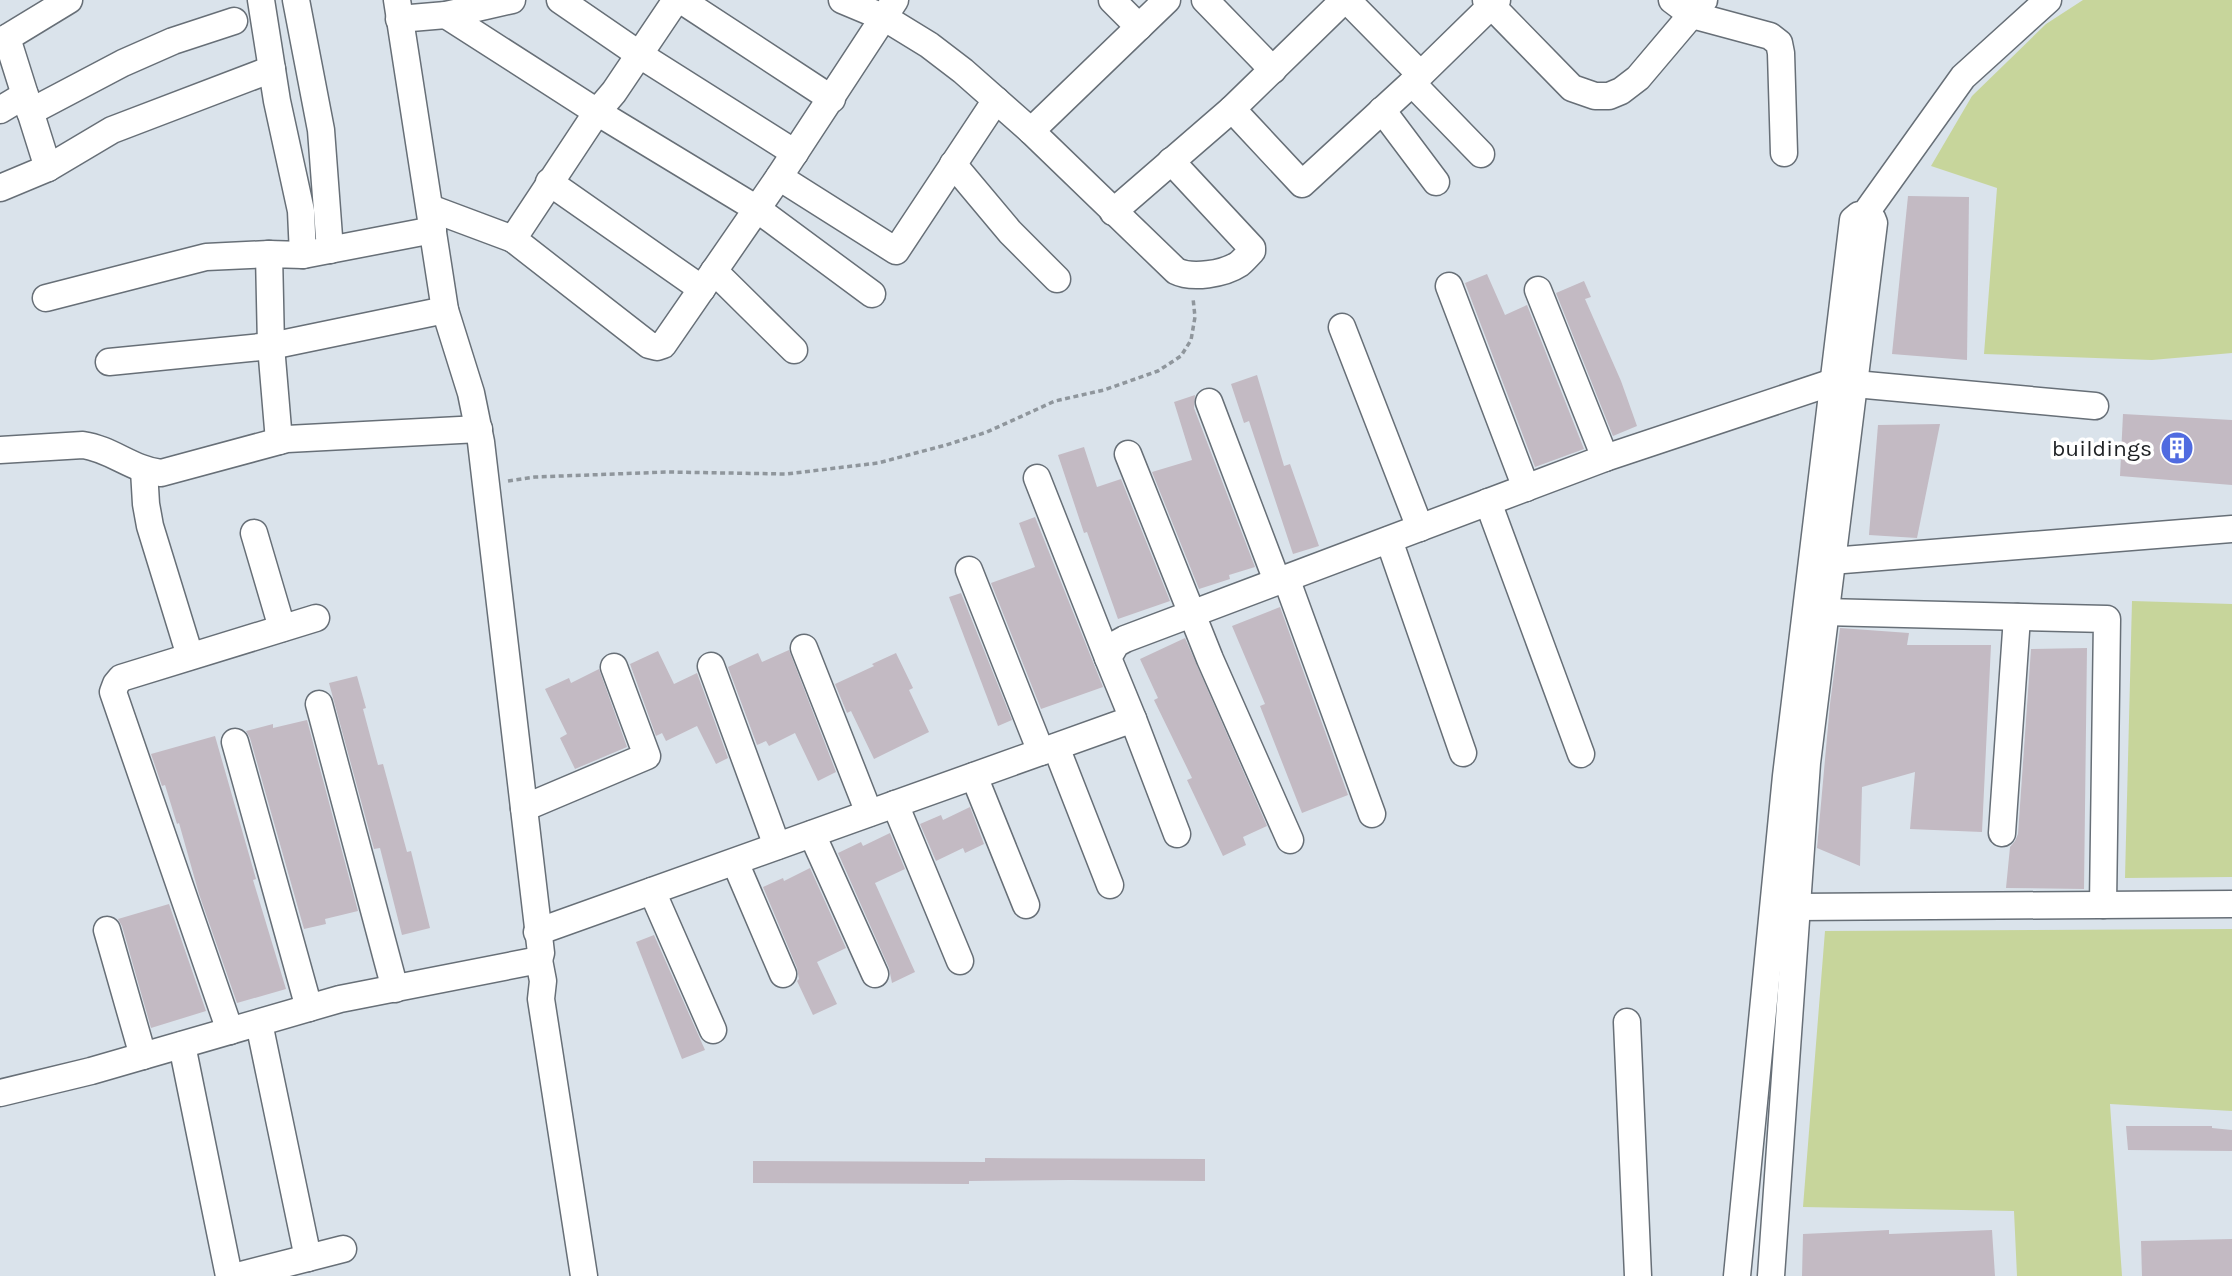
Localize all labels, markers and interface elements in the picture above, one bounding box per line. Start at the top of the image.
building icon: buildings [2158,429,2196,467]
place label: buildings [2052,435,2152,462]

